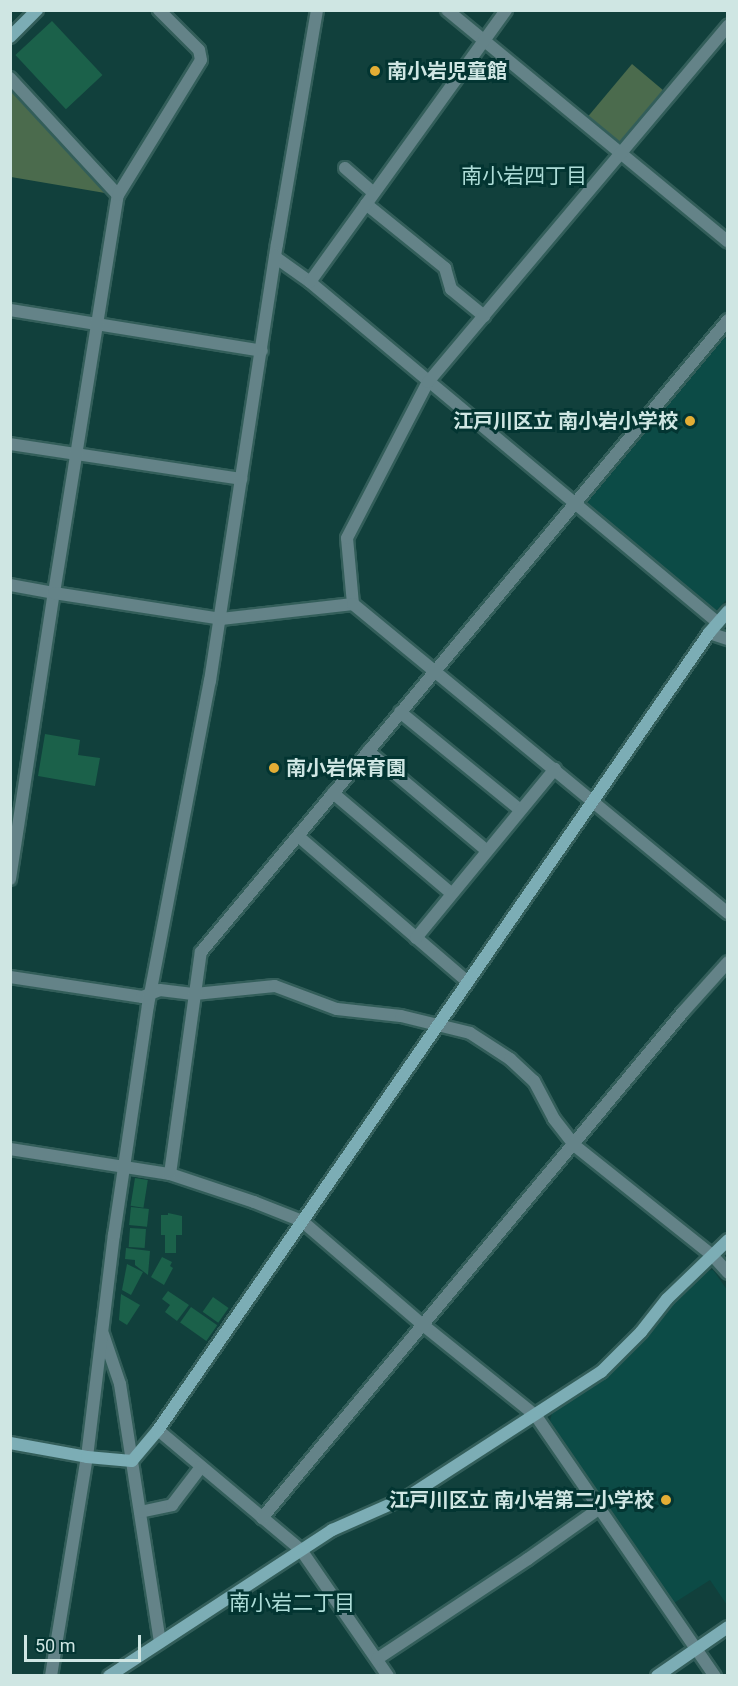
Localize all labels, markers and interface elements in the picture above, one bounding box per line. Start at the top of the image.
place label: 南小岩児童館 [387,59,507,83]
marker: 南小岩児童館 [368,64,382,78]
district label: 南小岩四丁目 [461,163,587,189]
place label: 江戸川区立 南小岩小学校 [453,409,678,433]
marker: 江戸川区立 南小岩小学校 [683,414,697,428]
place label: 南小岩保育園 [286,756,406,780]
marker: 南小岩保育園 [267,761,281,775]
place label: 江戸川区立 南小岩第二小学校 [389,1488,654,1512]
marker: 江戸川区立 南小岩第二小学校 [659,1493,673,1507]
district label: 南小岩二丁目 [229,1590,355,1616]
scale bar [27,1623,144,1661]
text: 50 m [35,1635,75,1656]

